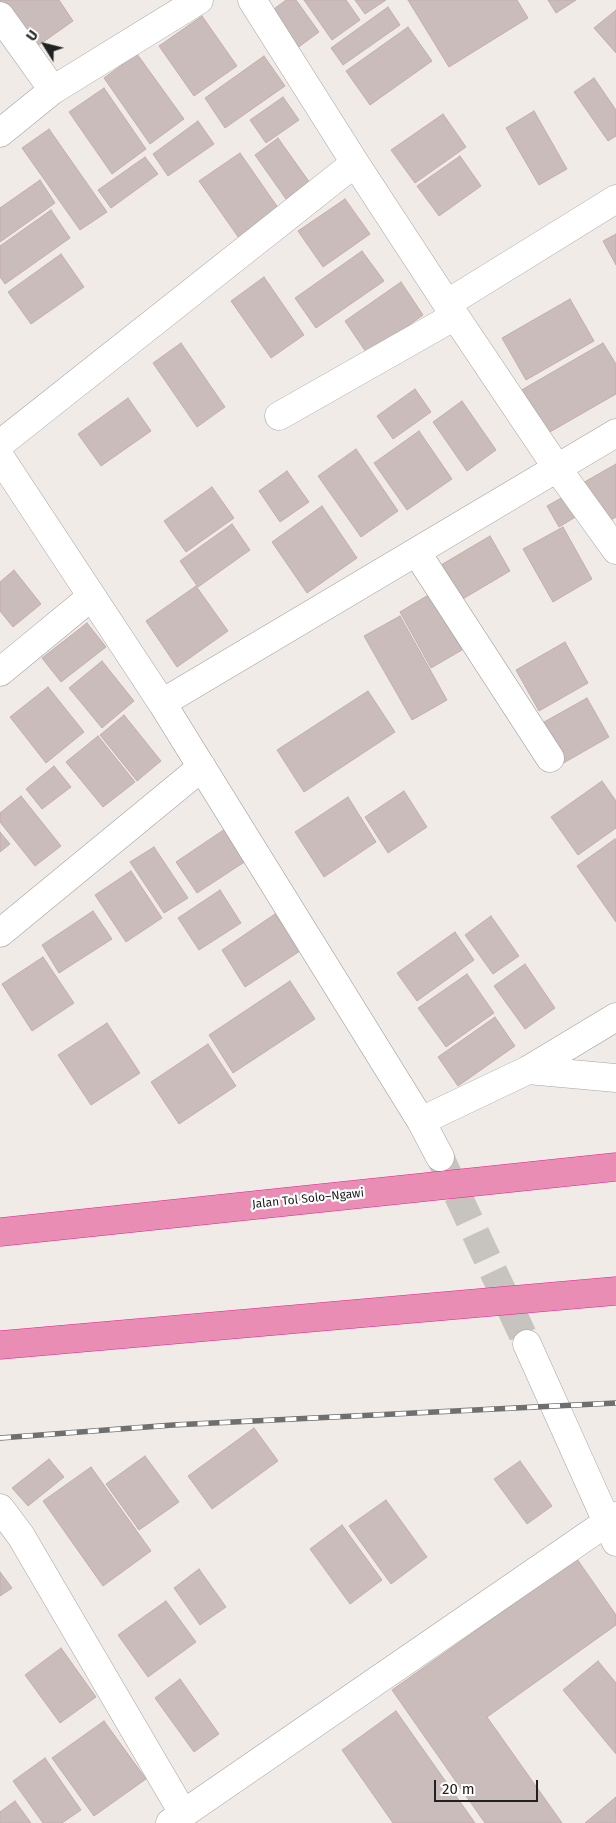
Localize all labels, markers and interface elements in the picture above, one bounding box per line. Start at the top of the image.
north arrow [20,20,70,70]
text: U [23,27,42,45]
street label: Jalan Tol Solo–Ngawi [251,1186,365,1212]
scale bar [436,1770,540,1802]
text: 20 m [442,1780,475,1798]

